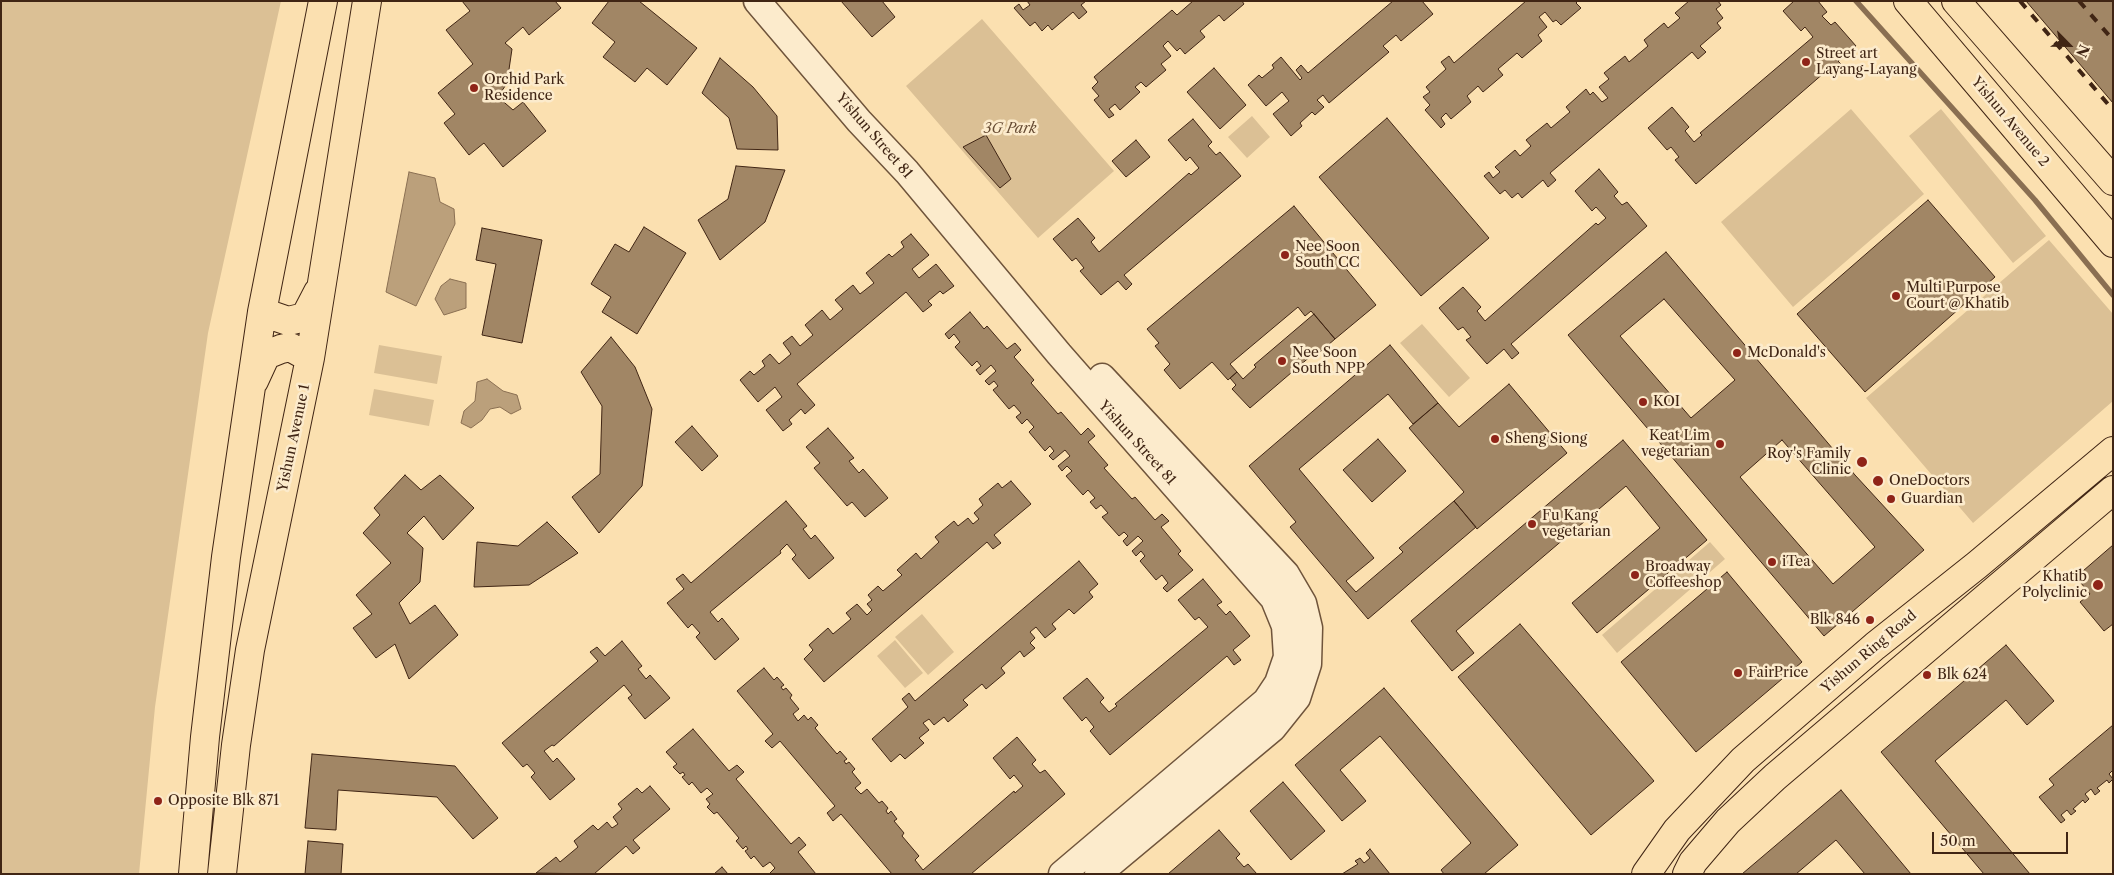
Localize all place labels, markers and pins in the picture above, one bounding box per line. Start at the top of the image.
place label: Street art Layang-Layang [1816,46,1917,78]
marker: Street art Layang-Layang [1800,56,1812,68]
place label: Orchid Park Residence [484,72,564,104]
marker: Orchid Park Residence [468,82,480,94]
place label: Nee Soon South CC [1295,239,1360,272]
marker: Nee Soon South CC [1279,249,1291,261]
place label: Multi Purpose Court @ Khatib [1906,280,2009,312]
marker: Multi Purpose Court @ Khatib [1890,290,1902,302]
place label: Nee Soon South NPP [1292,345,1365,378]
place label: McDonald's [1747,345,1826,361]
marker: McDonald's [1731,347,1743,359]
marker: Nee Soon South NPP [1276,355,1288,367]
place label: KOI [1653,394,1680,410]
marker: KOI [1637,396,1649,408]
place label: Keat Lim vegetarian [1641,428,1710,461]
place label: Sheng Siong [1505,431,1587,447]
marker: Sheng Siong [1489,433,1501,445]
marker: Keat Lim vegetarian [1714,438,1726,450]
place label: Roy's Family Clinic [1767,446,1851,478]
marker: Roy's Family Clinic [1855,455,1869,469]
place label: OneDoctors [1889,473,1970,489]
marker: OneDoctors [1871,474,1885,488]
place label: Guardian [1901,491,1963,507]
marker: Guardian [1885,493,1897,505]
place label: Fu Kang vegetarian [1542,508,1611,540]
marker: Fu Kang vegetarian [1526,518,1538,530]
place label: iTea [1782,554,1811,570]
marker: iTea [1766,556,1778,568]
place label: Broadway Coffeeshop [1645,559,1722,592]
marker: Broadway Coffeeshop [1629,569,1641,581]
place label: Khatib Polyclinic [2022,569,2087,602]
marker: Khatib Polyclinic [2091,578,2105,592]
place label: Blk 846 [1810,612,1860,628]
marker: Blk 846 [1864,614,1876,626]
place label: FairPrice [1748,665,1808,681]
marker: FairPrice [1732,667,1744,679]
place label: Blk 624 [1937,667,1987,683]
marker: Blk 624 [1921,669,1933,681]
place label: Opposite Blk 871 [168,793,279,809]
marker: Opposite Blk 871 [152,795,164,807]

